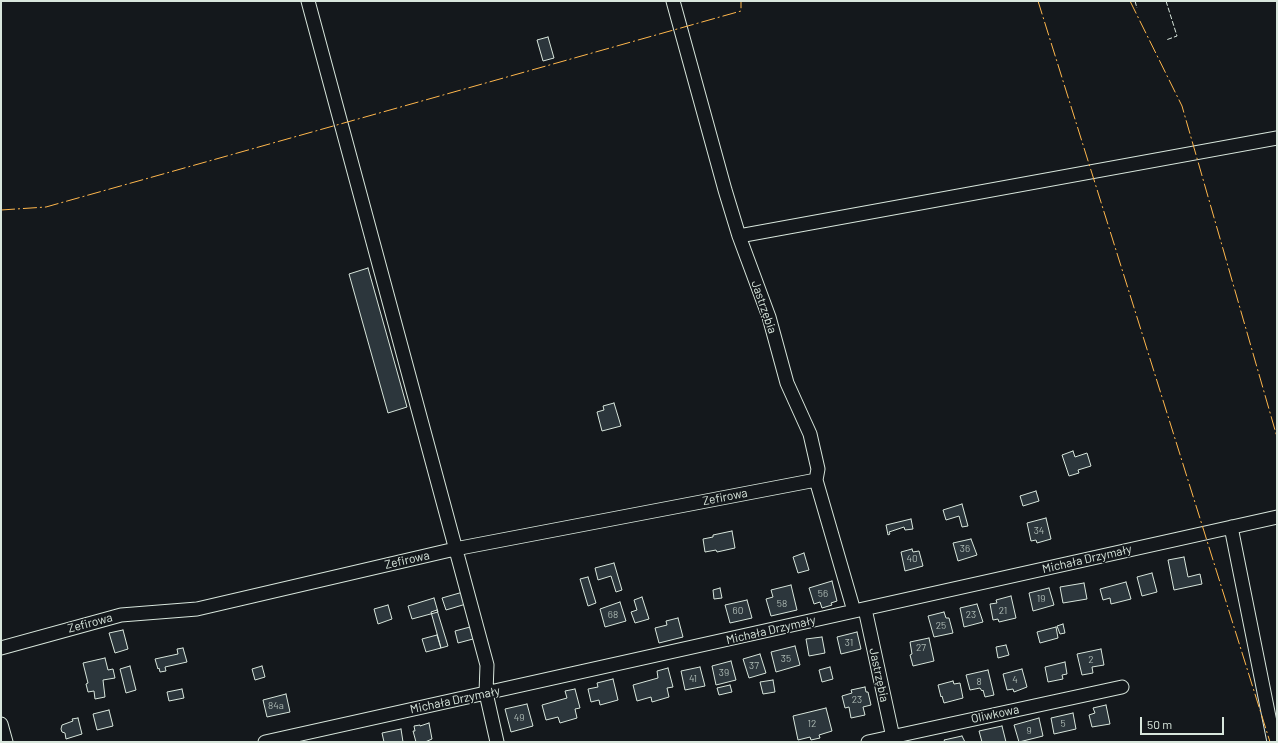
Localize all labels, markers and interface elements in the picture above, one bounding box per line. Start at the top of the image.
street label: Jastrzębia [748,279,780,335]
street label: Zefirowa [701,486,749,508]
house number: 34 [1034,525,1044,537]
street label: Michała Drzymały [1041,542,1133,576]
house number: 36 [960,543,970,555]
street label: Zefirowa [383,548,431,572]
house number: 40 [906,553,918,565]
house number: 56 [818,588,828,600]
house number: 19 [1037,593,1045,605]
house number: 58 [777,598,787,610]
house number: 60 [733,605,743,617]
house number: 21 [999,605,1007,617]
house number: 68 [608,609,618,621]
house number: 23 [966,609,976,621]
street label: Zefirowa [66,610,114,636]
street label: Michała Drzymały [725,613,817,647]
house number: 25 [936,620,946,632]
house number: 31 [845,637,853,649]
house number: 27 [916,642,926,654]
street label: Jastrzębia [866,647,892,703]
house number: 35 [781,653,791,665]
house number: 2 [1088,654,1094,666]
house number: 37 [749,660,759,672]
house number: 39 [719,667,729,679]
house number: 41 [689,673,697,685]
house number: 4 [1012,674,1018,686]
house number: 8 [976,676,982,688]
street label: Michała Drzymały [409,683,501,717]
house number: 23 [852,694,862,706]
house number: 84a [268,700,284,712]
street label: Oliwkowa [970,702,1020,726]
scale bar [1142,709,1226,735]
house number: 49 [514,712,524,724]
text: 50 m [1147,717,1172,731]
house number: 12 [808,718,816,730]
house number: 5 [1060,718,1066,730]
house number: 9 [1026,725,1032,737]

